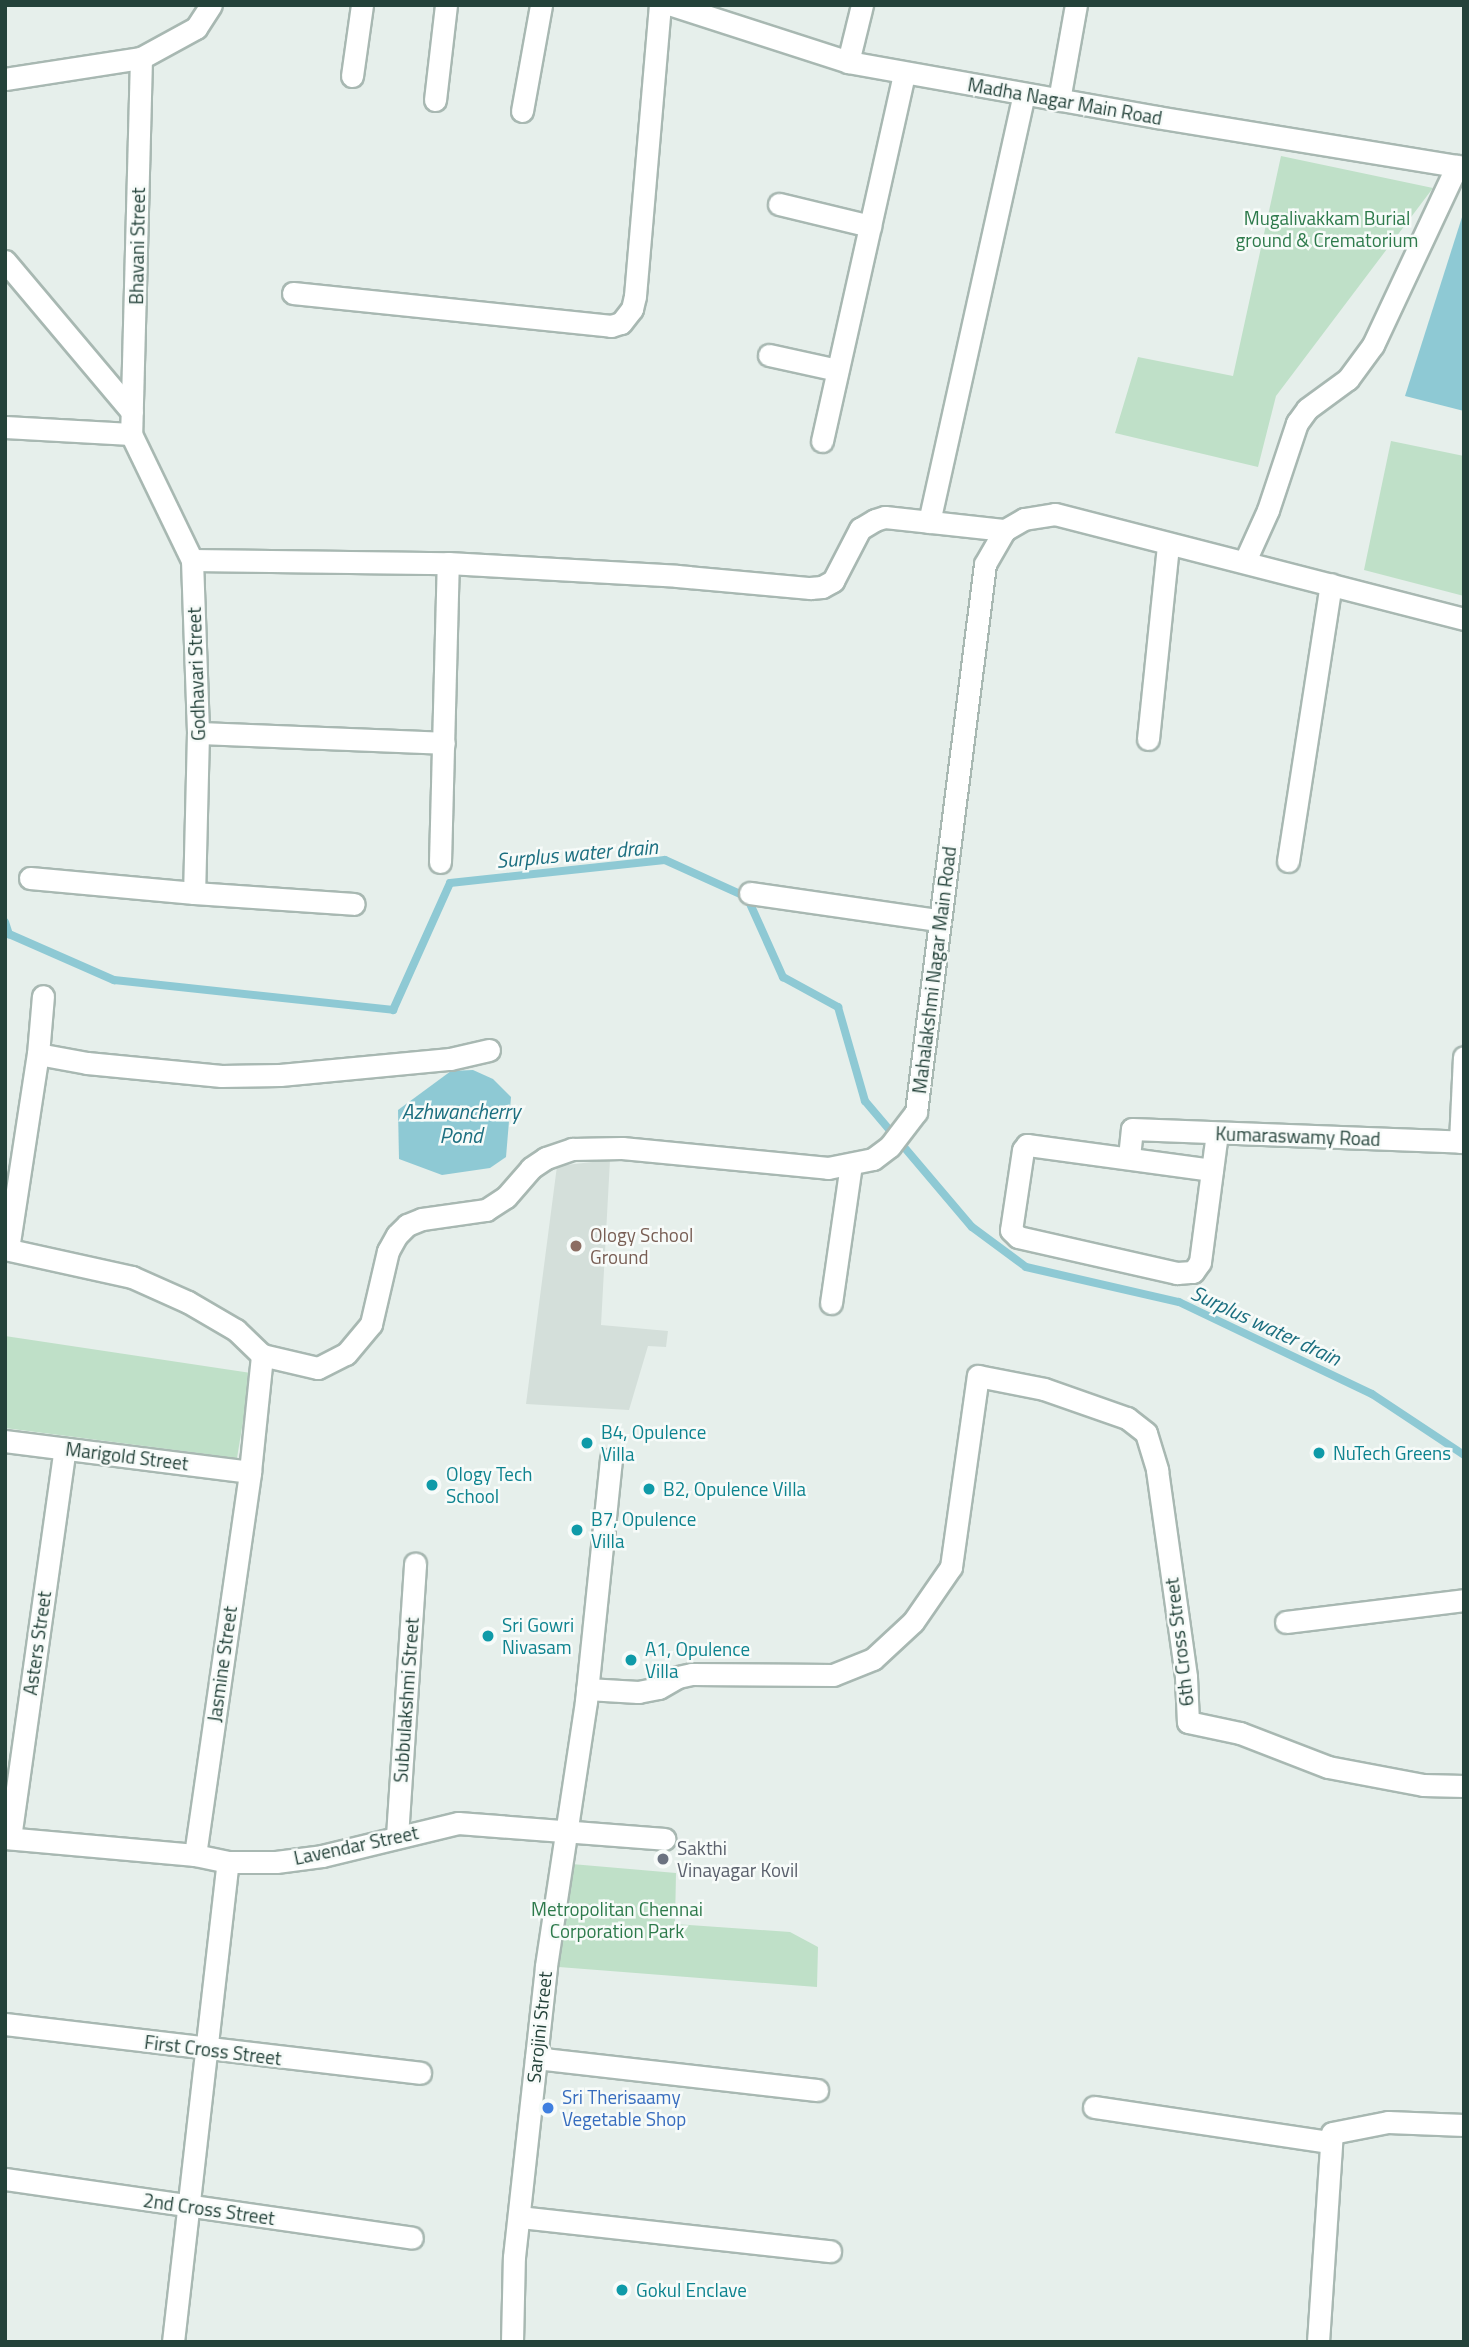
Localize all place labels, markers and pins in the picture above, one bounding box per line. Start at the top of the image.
place label: Ology School Ground [590,1224,693,1268]
marker: Ology School Ground [568,1238,584,1254]
place label: B4, Opulence Villa [601,1421,706,1465]
marker: B4, Opulence Villa [579,1435,595,1451]
place label: NuTech Greens [1333,1442,1451,1464]
marker: NuTech Greens [1311,1445,1327,1461]
place label: Ology Tech School [446,1463,532,1507]
marker: Ology Tech School [424,1477,440,1493]
place label: B2, Opulence Villa [663,1478,806,1500]
marker: B2, Opulence Villa [641,1481,657,1497]
place label: B7, Opulence Villa [591,1508,696,1552]
marker: B7, Opulence Villa [569,1522,585,1538]
place label: Sri Gowri Nivasam [502,1614,574,1658]
marker: Sri Gowri Nivasam [480,1628,496,1644]
place label: A1, Opulence Villa [645,1638,750,1682]
marker: A1, Opulence Villa [623,1652,639,1668]
place label: Sakthi Vinayagar Kovil [677,1837,798,1881]
marker: Sakthi Vinayagar Kovil [655,1851,671,1867]
place label: Sri Therisaamy Vegetable Shop [562,2086,686,2130]
marker: Sri Therisaamy Vegetable Shop [540,2100,556,2116]
place label: Gokul Enclave [636,2279,747,2301]
marker: Gokul Enclave [614,2282,630,2298]

